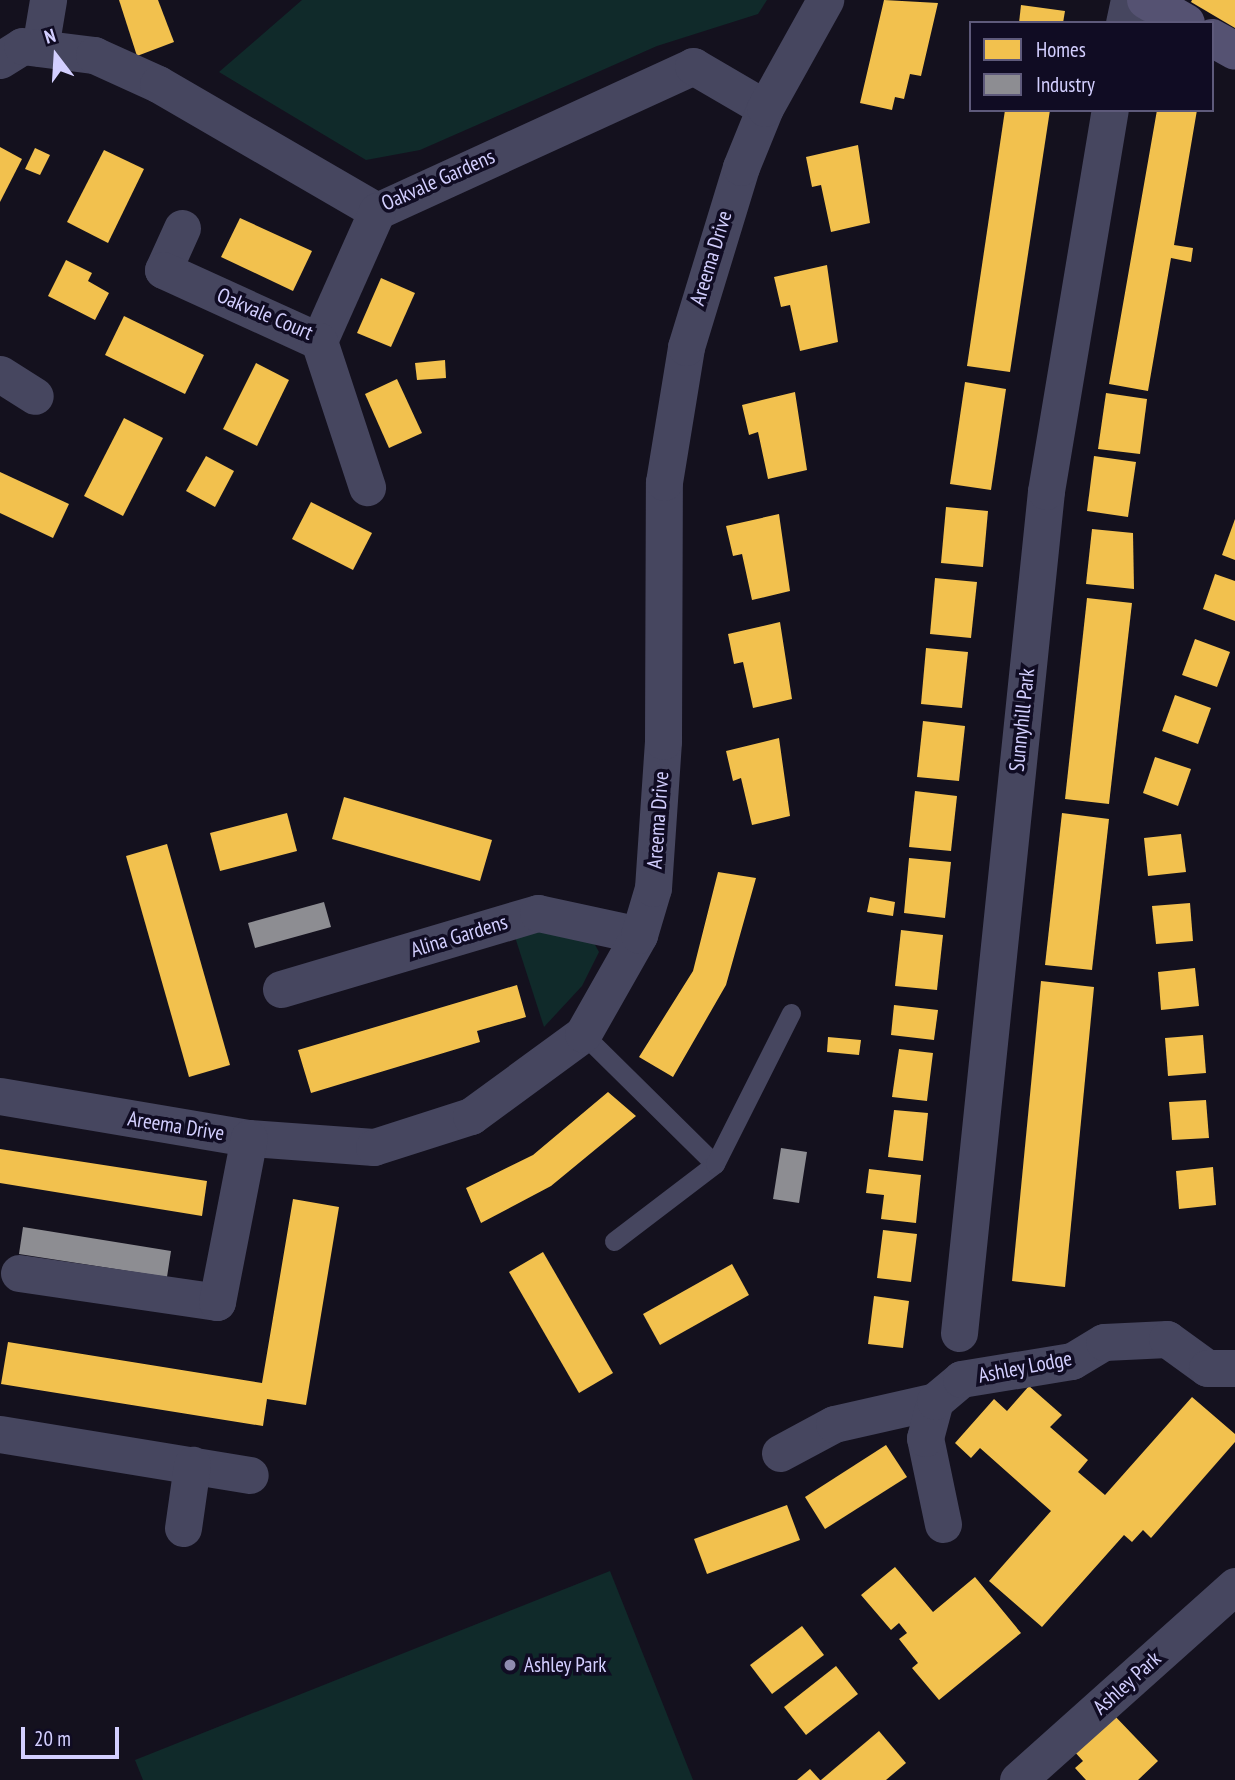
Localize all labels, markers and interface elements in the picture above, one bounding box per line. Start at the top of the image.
north arrow [21,21,91,91]
legend [969,21,1214,112]
text: N [41,23,58,49]
text: Homes [1036,36,1086,63]
text: Industry [1036,71,1095,98]
street label: Oakvale Gardens [378,144,498,216]
street label: Areema Drive [685,208,737,308]
street label: Oakvale Court [213,282,317,346]
street label: Sunnyhill Park [1004,667,1040,773]
street label: Areema Drive [642,770,674,870]
street label: Alina Gardens [407,909,511,963]
street label: Areema Drive [126,1106,226,1146]
street label: Ashley Lodge [976,1346,1074,1388]
street label: Ashley Park [1088,1646,1166,1720]
place label: Ashley Park [524,1652,607,1678]
marker: Ashley Park [502,1657,518,1673]
scale bar [24,1714,122,1758]
text: 20 m [34,1725,71,1752]

